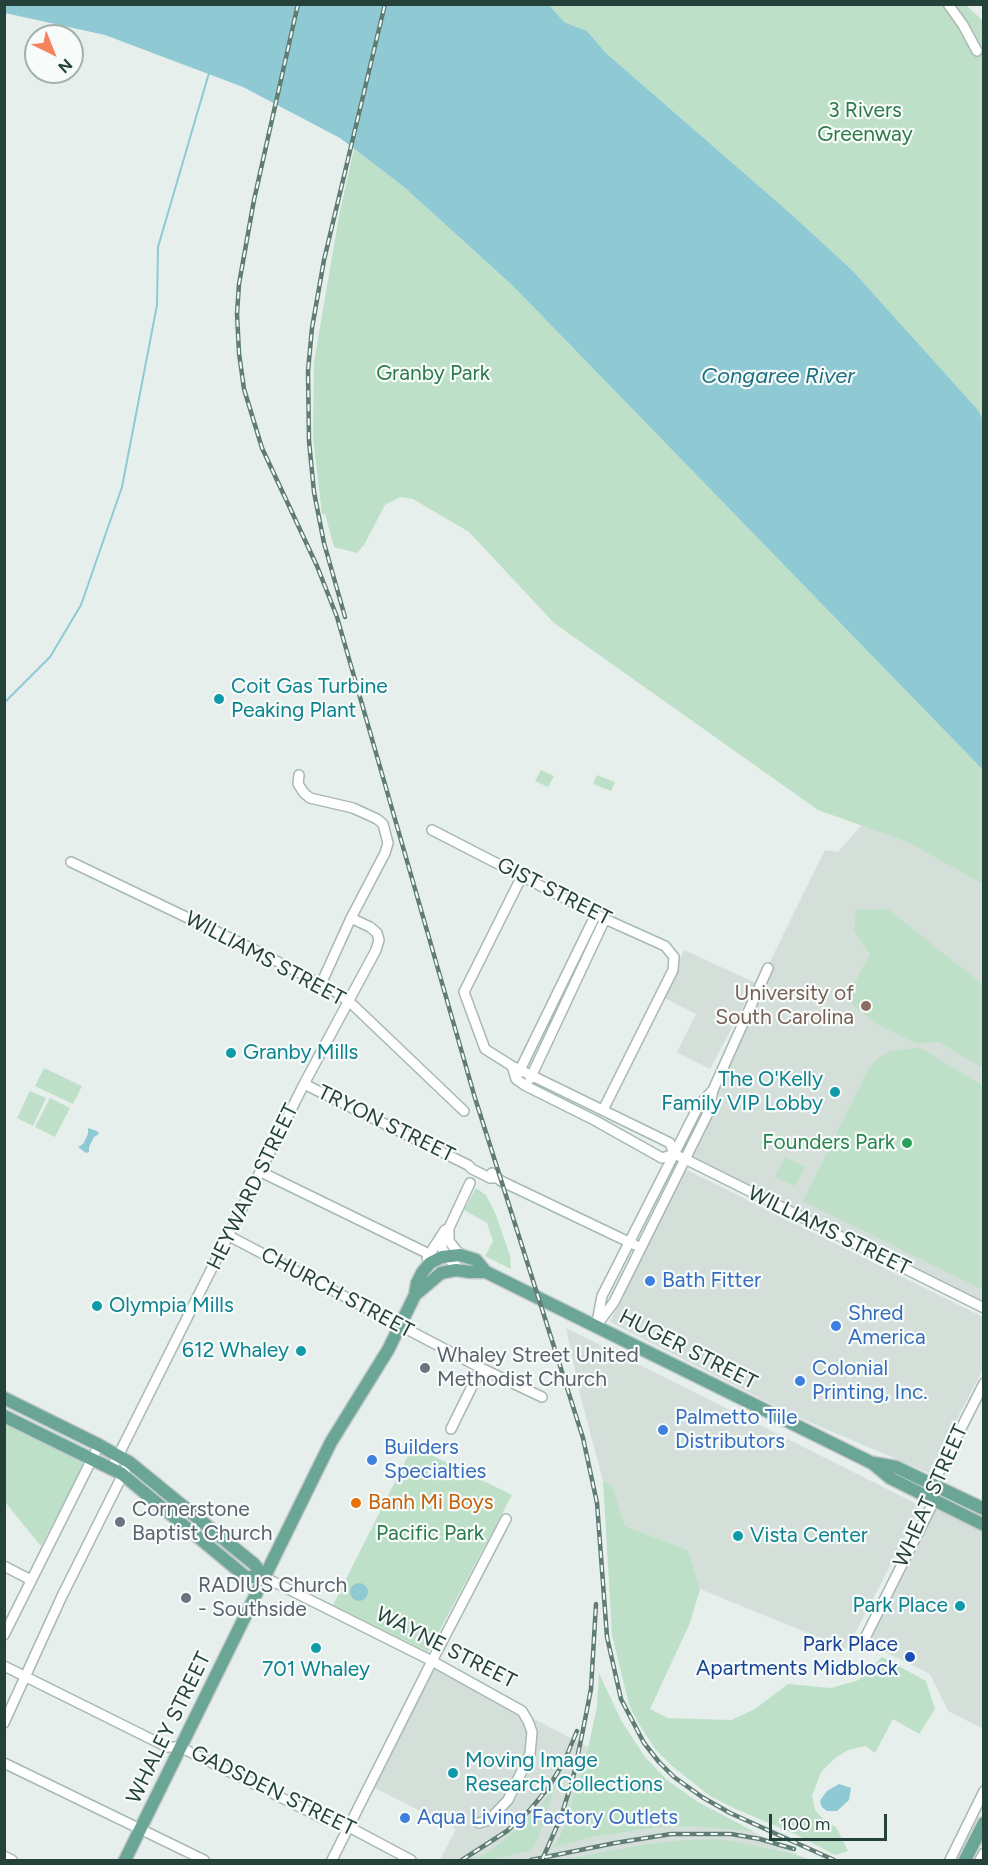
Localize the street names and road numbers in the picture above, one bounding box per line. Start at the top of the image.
street label: GIST STREET [493,852,615,932]
street label: WILLIAMS STREET [181,906,349,1012]
street label: TRYON STREET [313,1080,459,1168]
street label: HEYWARD STREET [202,1100,304,1274]
street label: WILLIAMS STREET [744,1181,914,1281]
street label: CHURCH STREET [256,1242,418,1344]
street label: HUGER STREET [615,1304,761,1396]
street label: WHEAT STREET [888,1421,974,1571]
street label: WAYNE STREET [372,1602,520,1694]
street label: WHALEY STREET [121,1648,217,1808]
street label: GADSDEN STREET [187,1740,359,1842]

